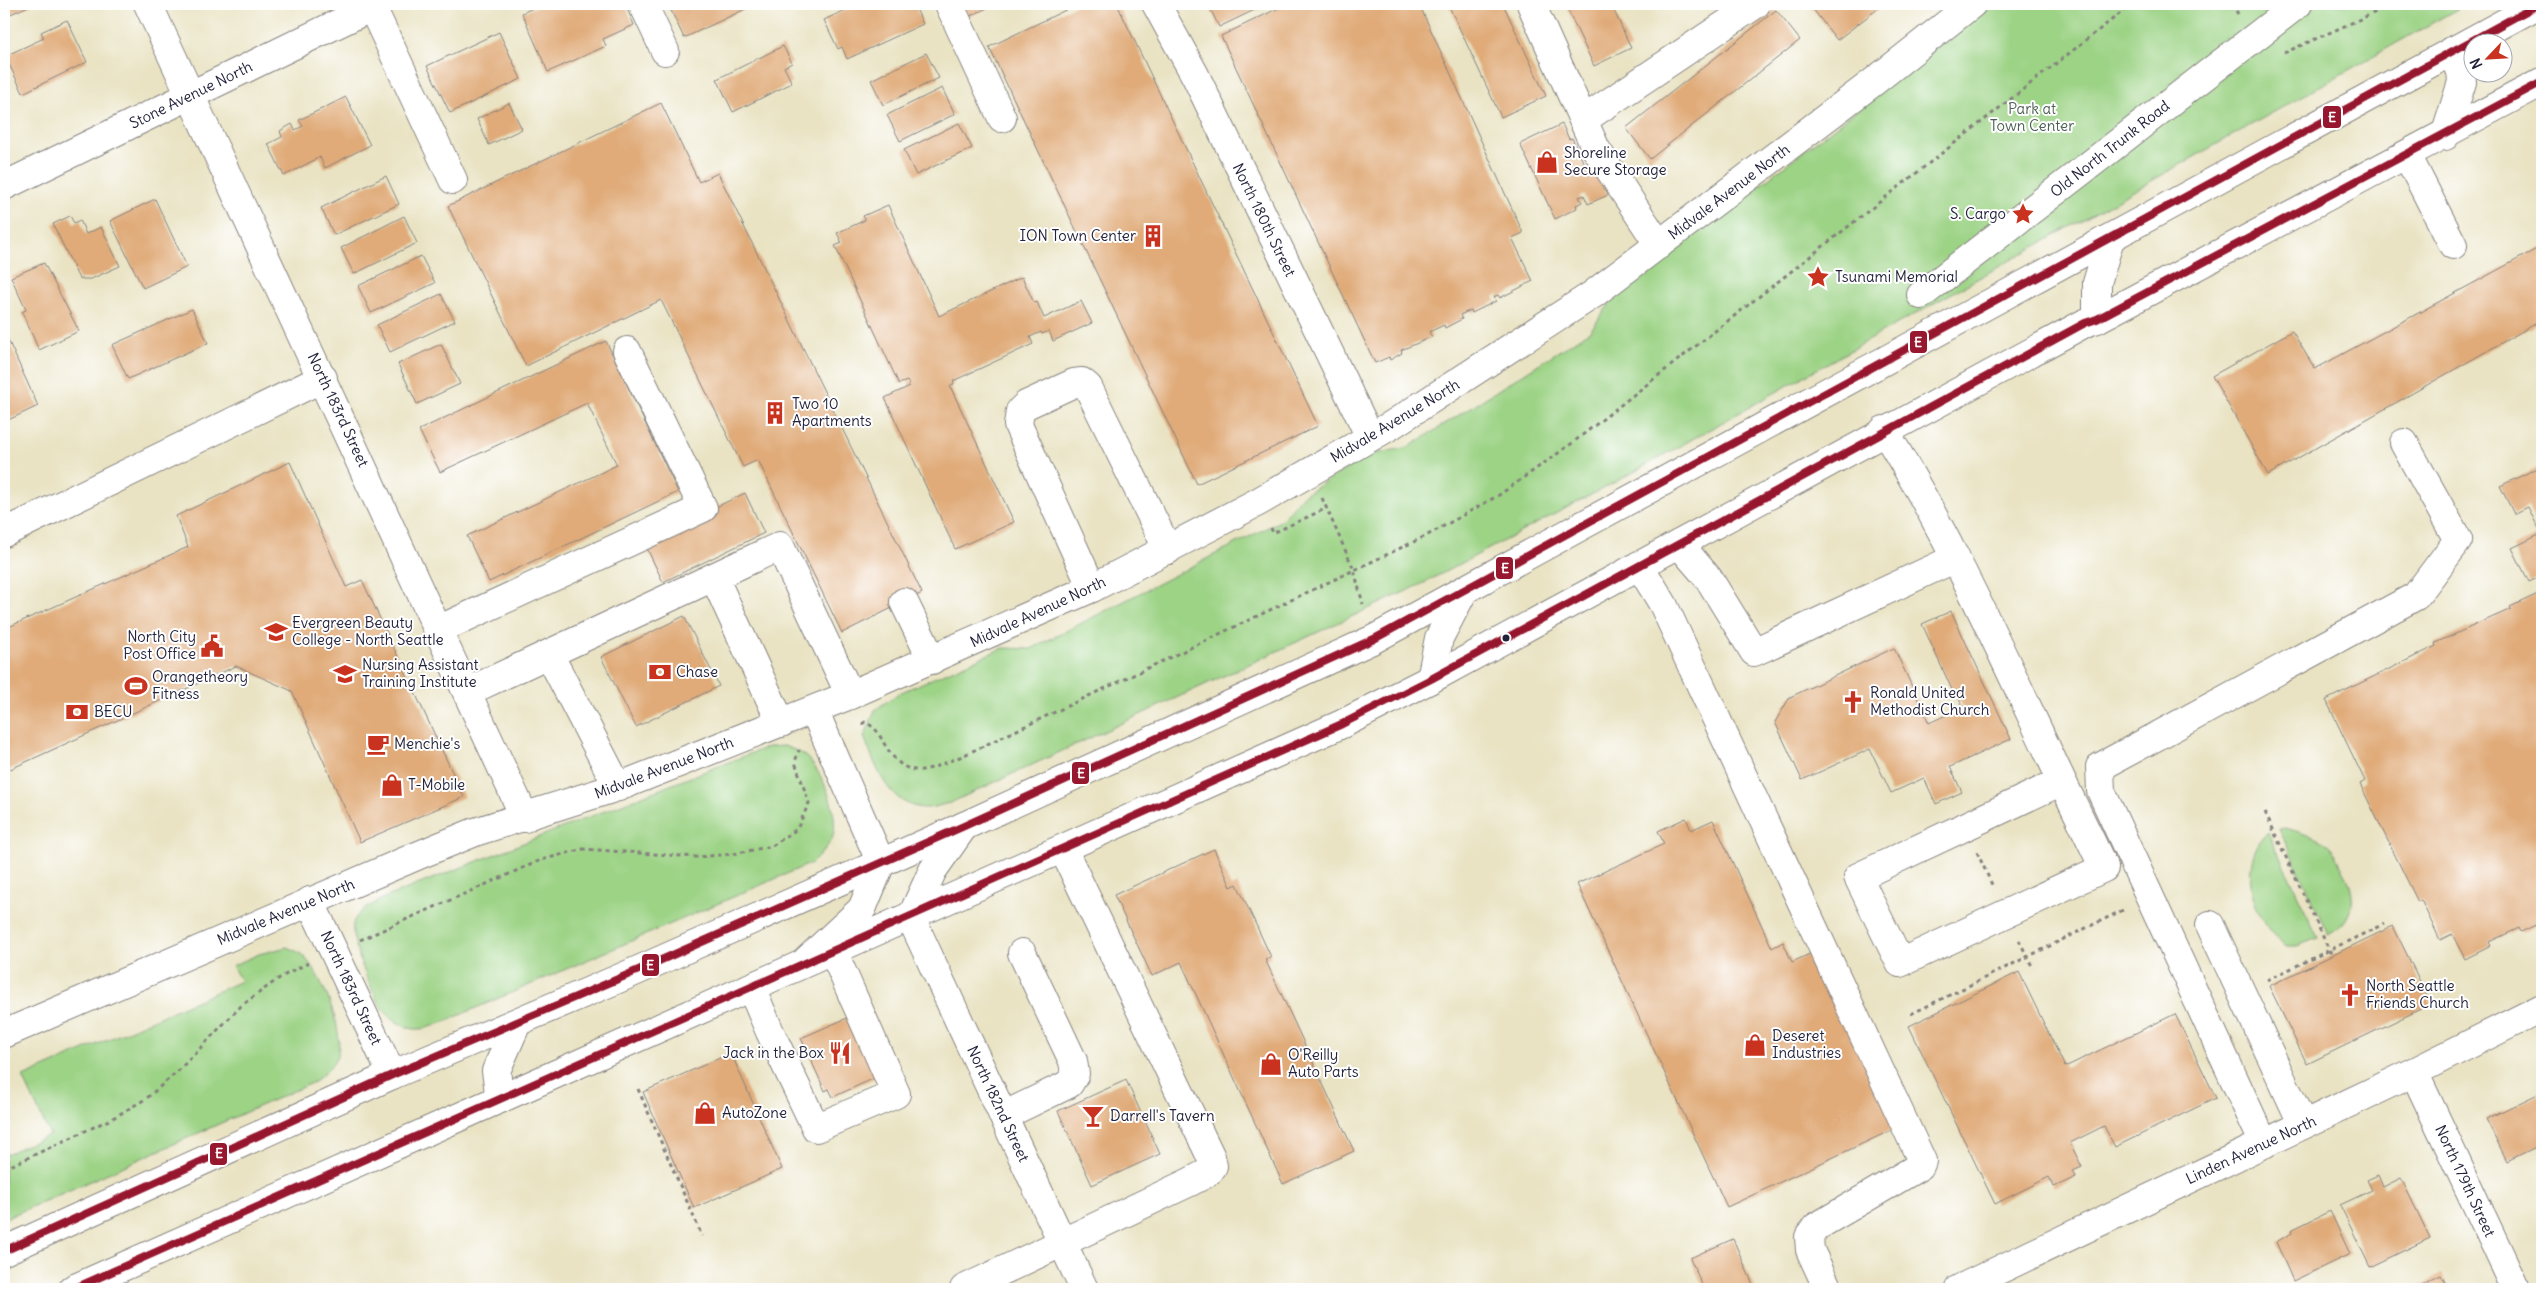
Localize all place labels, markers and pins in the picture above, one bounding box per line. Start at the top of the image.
place label: Shoreline Secure Storage [1564,143,1667,179]
shop icon: Shoreline Secure Storage [1534,149,1560,175]
place icon: S. Cargo [2010,201,2036,227]
place label: S. Cargo [1950,204,2006,223]
building icon: ION Town Center [1140,223,1166,249]
place label: ION Town Center [1020,226,1136,245]
place icon: Tsunami Memorial [1805,264,1831,290]
place label: Tsunami Memorial [1835,267,1958,286]
place label: Two 10 Apartments [792,394,872,430]
building icon: Two 10 Apartments [762,400,788,426]
place label: Evergreen Beauty College - North Seattle [292,613,444,649]
school or university icon: Evergreen Beauty College - North Seattle [263,619,289,645]
place label: North City Post Office [123,627,196,663]
public building icon: North City Post Office [199,633,225,659]
unlabelled marker [1501,633,1511,643]
place label: Nursing Assistant Training Institute [362,655,479,691]
bank icon: Chase [647,659,673,685]
school or university icon: Nursing Assistant Training Institute [332,661,358,687]
place label: Chase [676,662,718,681]
place label: Orangetheory Fitness [152,667,248,703]
sports icon: Orangetheory Fitness [123,673,149,699]
place label: Ronald United Methodist Church [1870,683,1990,719]
church icon: Ronald United Methodist Church [1840,689,1866,715]
bank icon: BECU [64,699,90,725]
place label: BECU [94,702,133,721]
cafe icon: Menchie's [365,731,391,757]
place label: Menchie's [394,734,460,753]
shop icon: T-Mobile [379,772,405,798]
place label: T-Mobile [408,775,465,794]
place label: North Seattle Friends Church [2366,976,2469,1012]
church icon: North Seattle Friends Church [2337,982,2363,1008]
place label: Deseret Industries [1772,1026,1841,1062]
shop icon: Deseret Industries [1742,1032,1768,1058]
restaurant icon: Jack in the Box [827,1040,853,1066]
place label: Jack in the Box [723,1043,825,1062]
place label: O'Reilly Auto Parts [1288,1045,1359,1081]
shop icon: O'Reilly Auto Parts [1258,1051,1284,1077]
shop icon: AutoZone [692,1100,718,1126]
place label: AutoZone [722,1103,787,1122]
bar icon: Darrell's Tavern [1080,1103,1106,1129]
place label: Darrell's Tavern [1110,1106,1215,1125]

